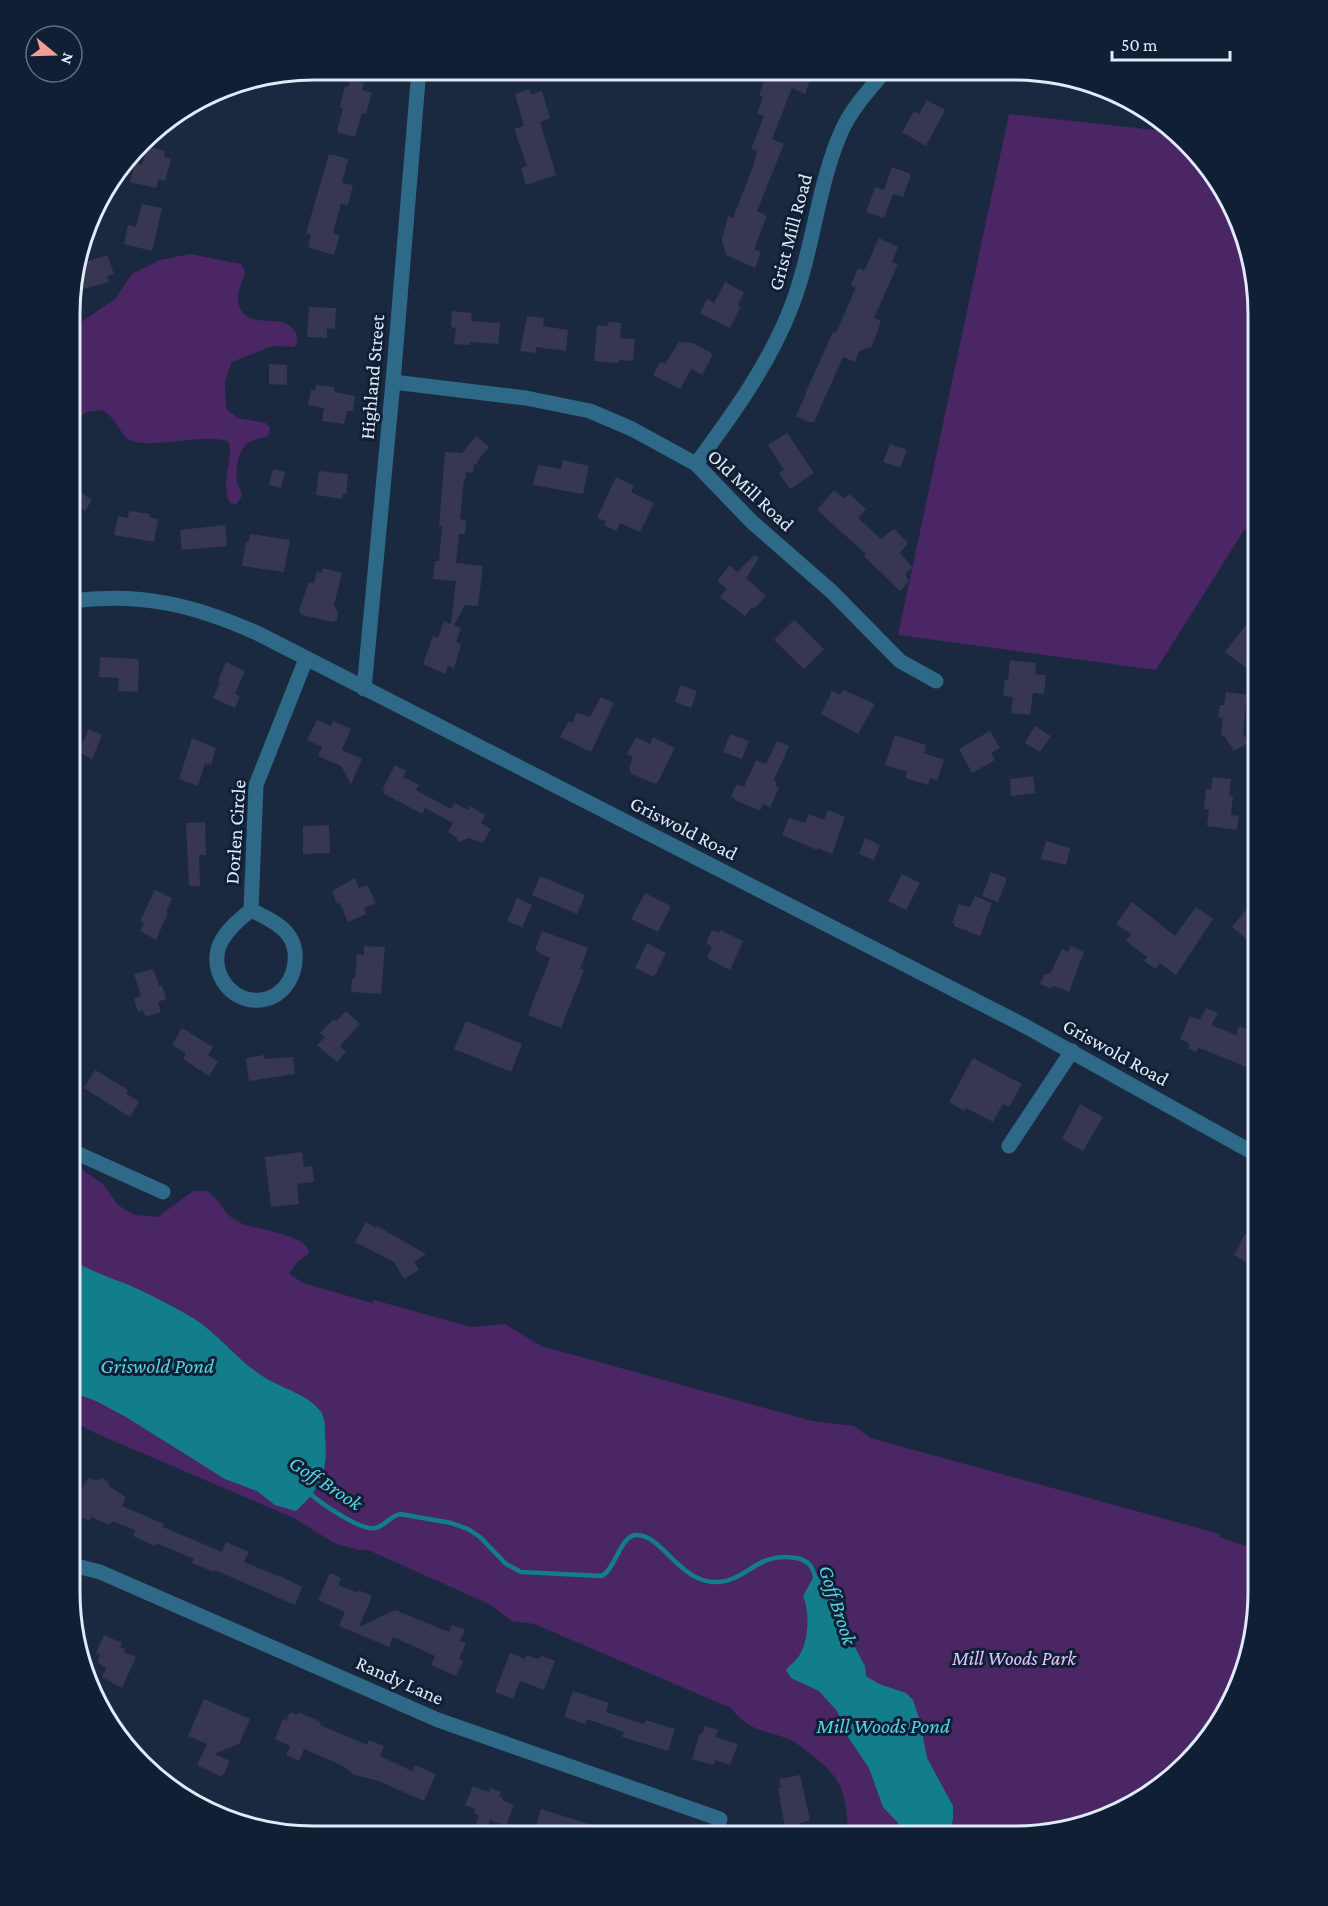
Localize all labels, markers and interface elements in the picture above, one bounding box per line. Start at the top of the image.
north arrow [24,24,84,84]
scale bar [1112,24,1230,62]
text: 50 m [1121,35,1158,55]
text: N [58,51,78,67]
street label: Grist Mill Road [764,171,816,293]
street label: Highland Street [356,313,389,440]
street label: Old Mill Road [703,445,799,536]
street label: Dorlen Circle [220,779,250,885]
street label: Griswold Road [627,792,742,865]
street label: Griswold Road [1059,1014,1173,1090]
water label: Griswold Pond [100,1354,215,1378]
water label: Goff Brook [285,1450,368,1516]
water label: Goff Brook [814,1562,862,1649]
park label: Mill Woods Park [951,1647,1077,1669]
street label: Randy Lane [353,1651,447,1710]
water label: Mill Woods Pond [815,1714,951,1738]

